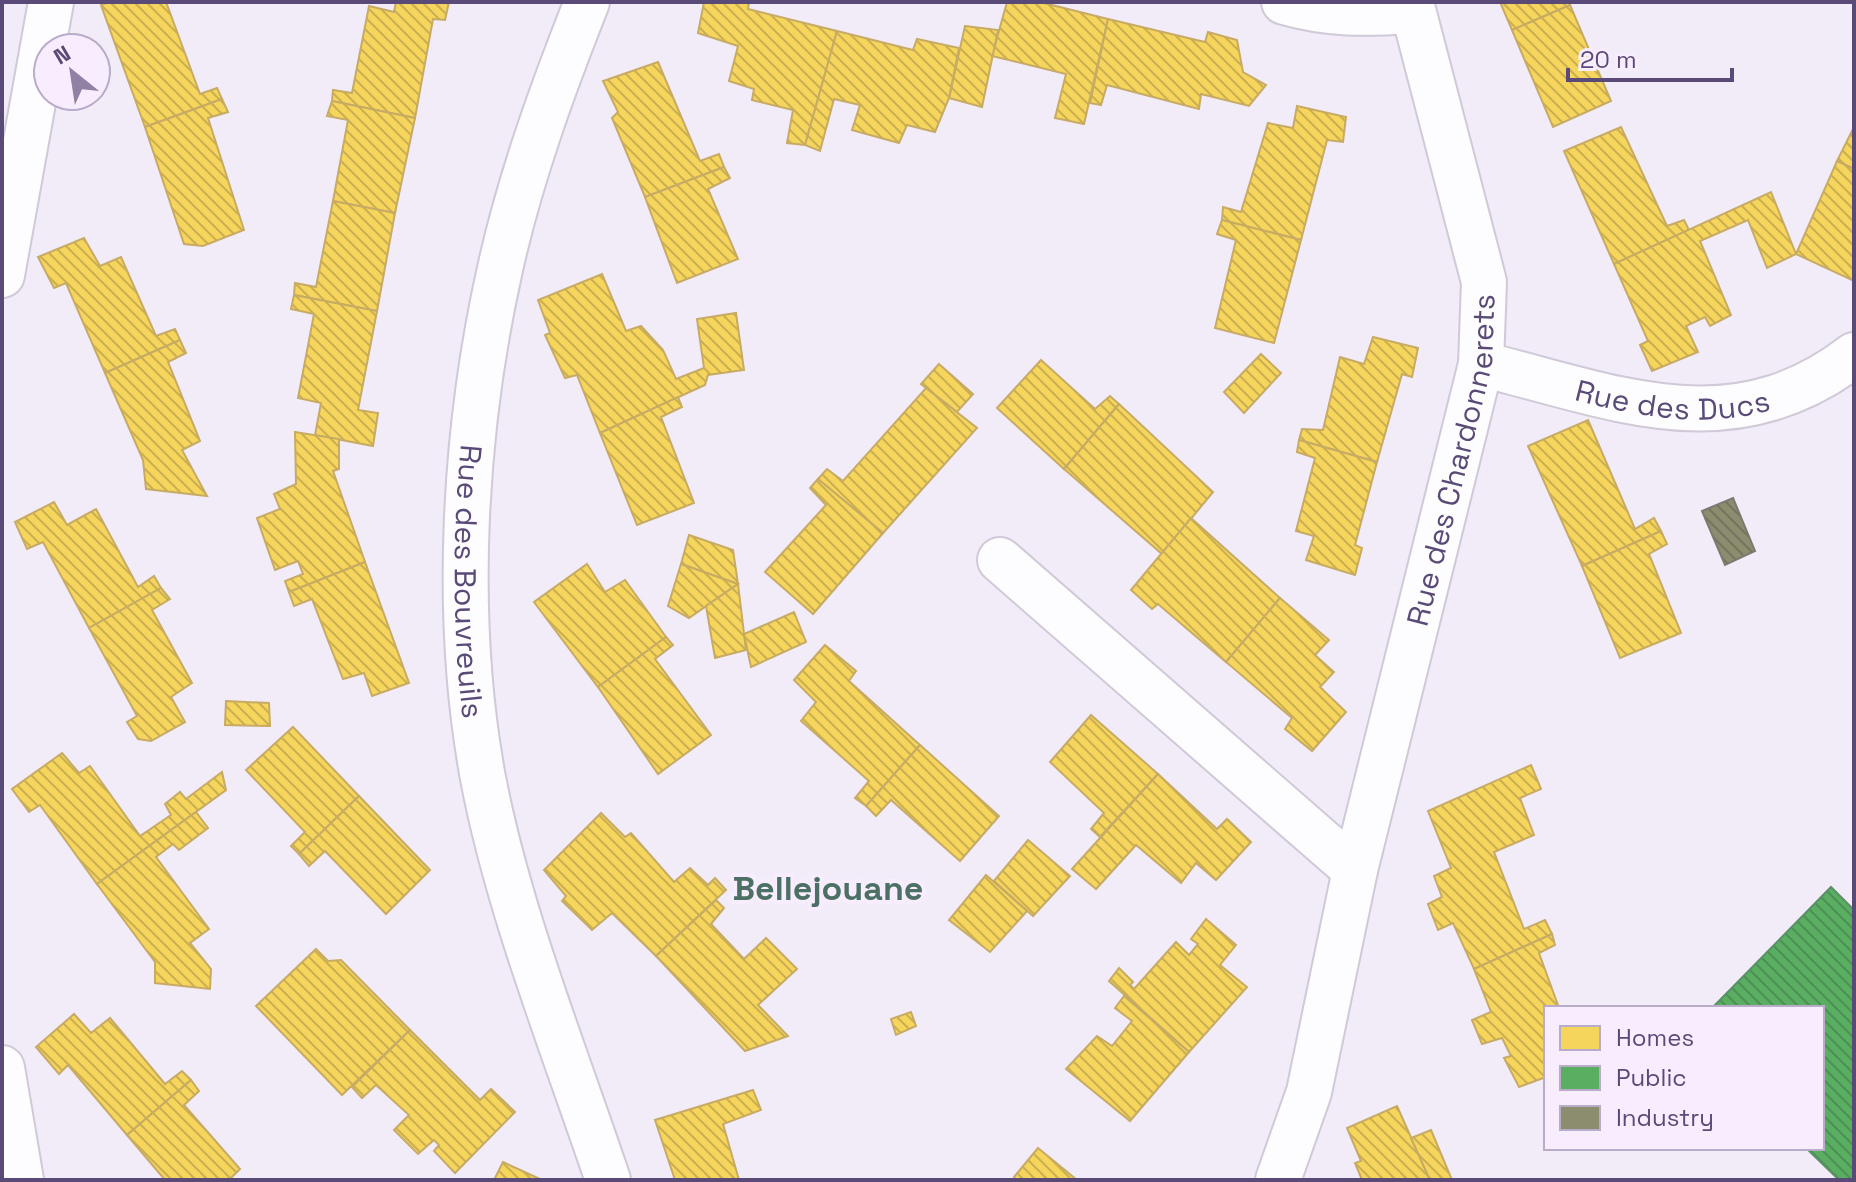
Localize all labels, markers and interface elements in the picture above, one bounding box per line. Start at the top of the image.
north arrow [32,32,112,112]
scale bar [1568,32,1732,82]
text: N [49,39,75,70]
text: 20 m [1580,44,1637,75]
street label: Rue des Chardonnerets [1397,293,1503,630]
street label: Rue des Ducs [1571,370,1774,428]
street label: Rue des Bouvreuils [446,443,493,720]
district label: Bellejouane [733,867,923,910]
legend [1544,1006,1824,1150]
text: Homes [1616,1022,1694,1053]
text: Public [1616,1062,1687,1093]
text: Industry [1616,1102,1714,1133]

